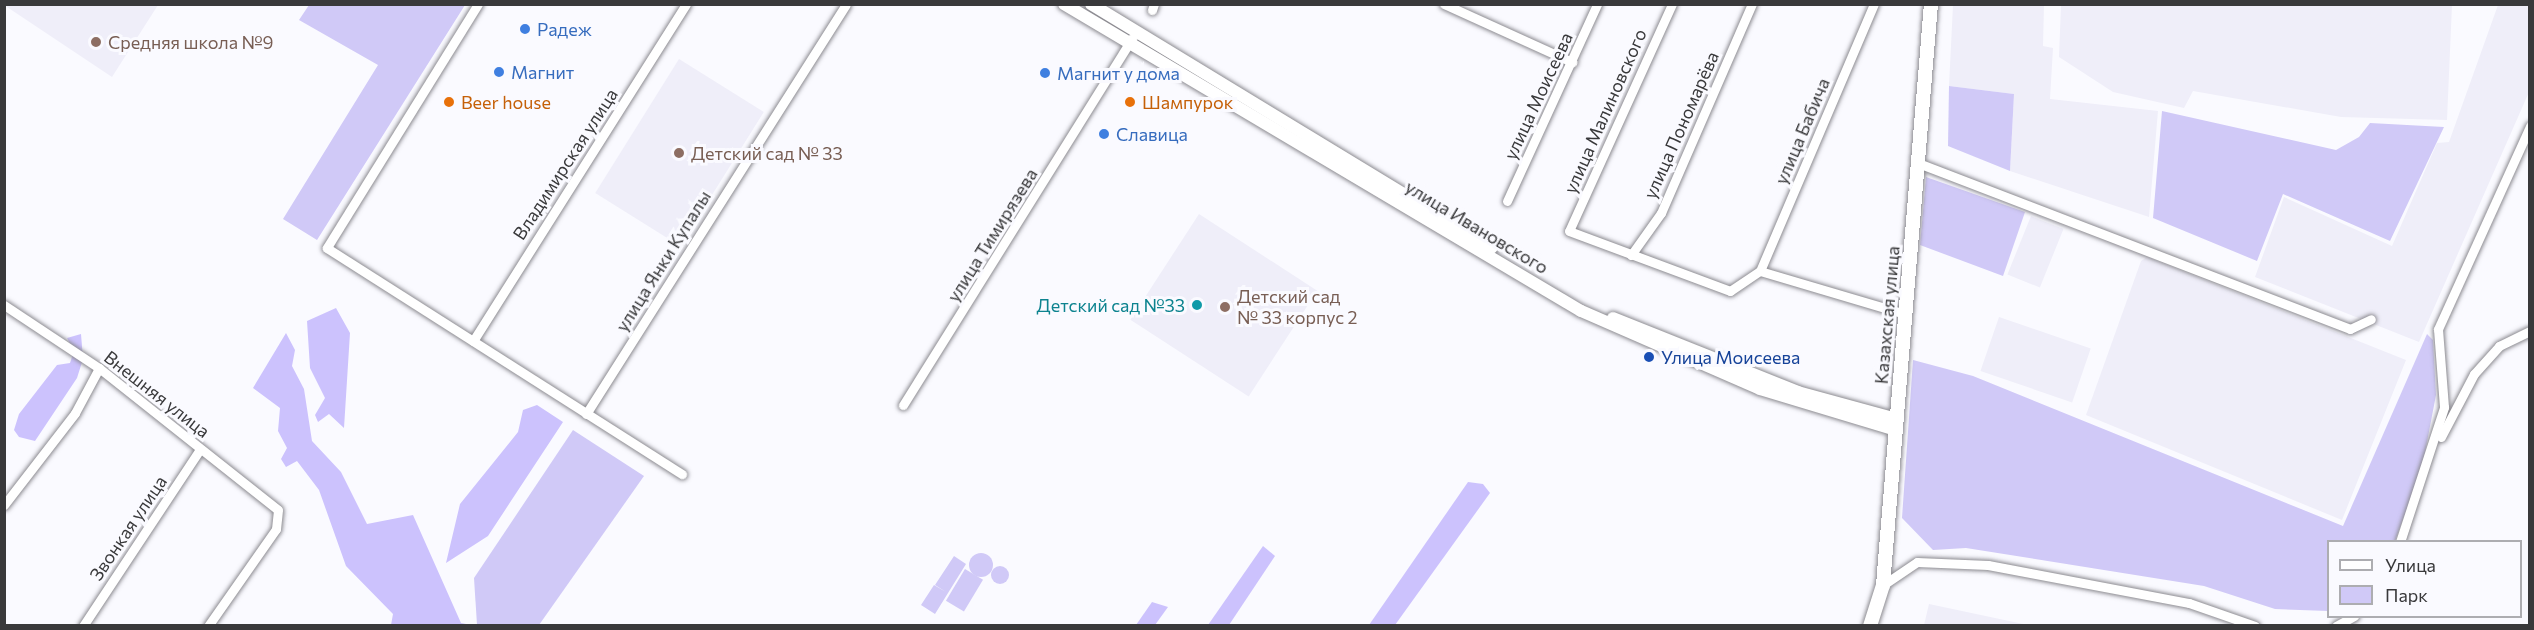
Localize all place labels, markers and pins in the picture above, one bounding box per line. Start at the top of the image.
place label: Радеж [537,18,592,40]
marker: Радеж [518,22,532,36]
place label: Средняя школа №9 [108,31,273,53]
marker: Средняя школа №9 [89,35,103,49]
place label: Магнит [511,61,574,83]
place label: Магнит у дома [1057,62,1180,84]
marker: Магнит [492,65,506,79]
marker: Магнит у дома [1038,66,1052,80]
place label: Beer house [461,91,551,113]
place label: Шампурок [1142,91,1233,113]
marker: Beer house [442,95,456,109]
marker: Шампурок [1123,95,1137,109]
place label: Славица [1116,123,1188,145]
marker: Славица [1097,127,1111,141]
place label: Детский сад № 33 [691,142,843,164]
marker: Детский сад № 33 [672,146,686,160]
place label: Детский сад № 33 корпус 2 [1237,286,1358,328]
place label: Детский сад №33 [1037,294,1185,316]
marker: Детский сад №33 [1190,298,1204,312]
marker: Детский сад № 33 корпус 2 [1218,300,1232,314]
place label: Улица Моисеева [1661,346,1800,368]
marker: Улица Моисеева [1642,350,1656,364]

